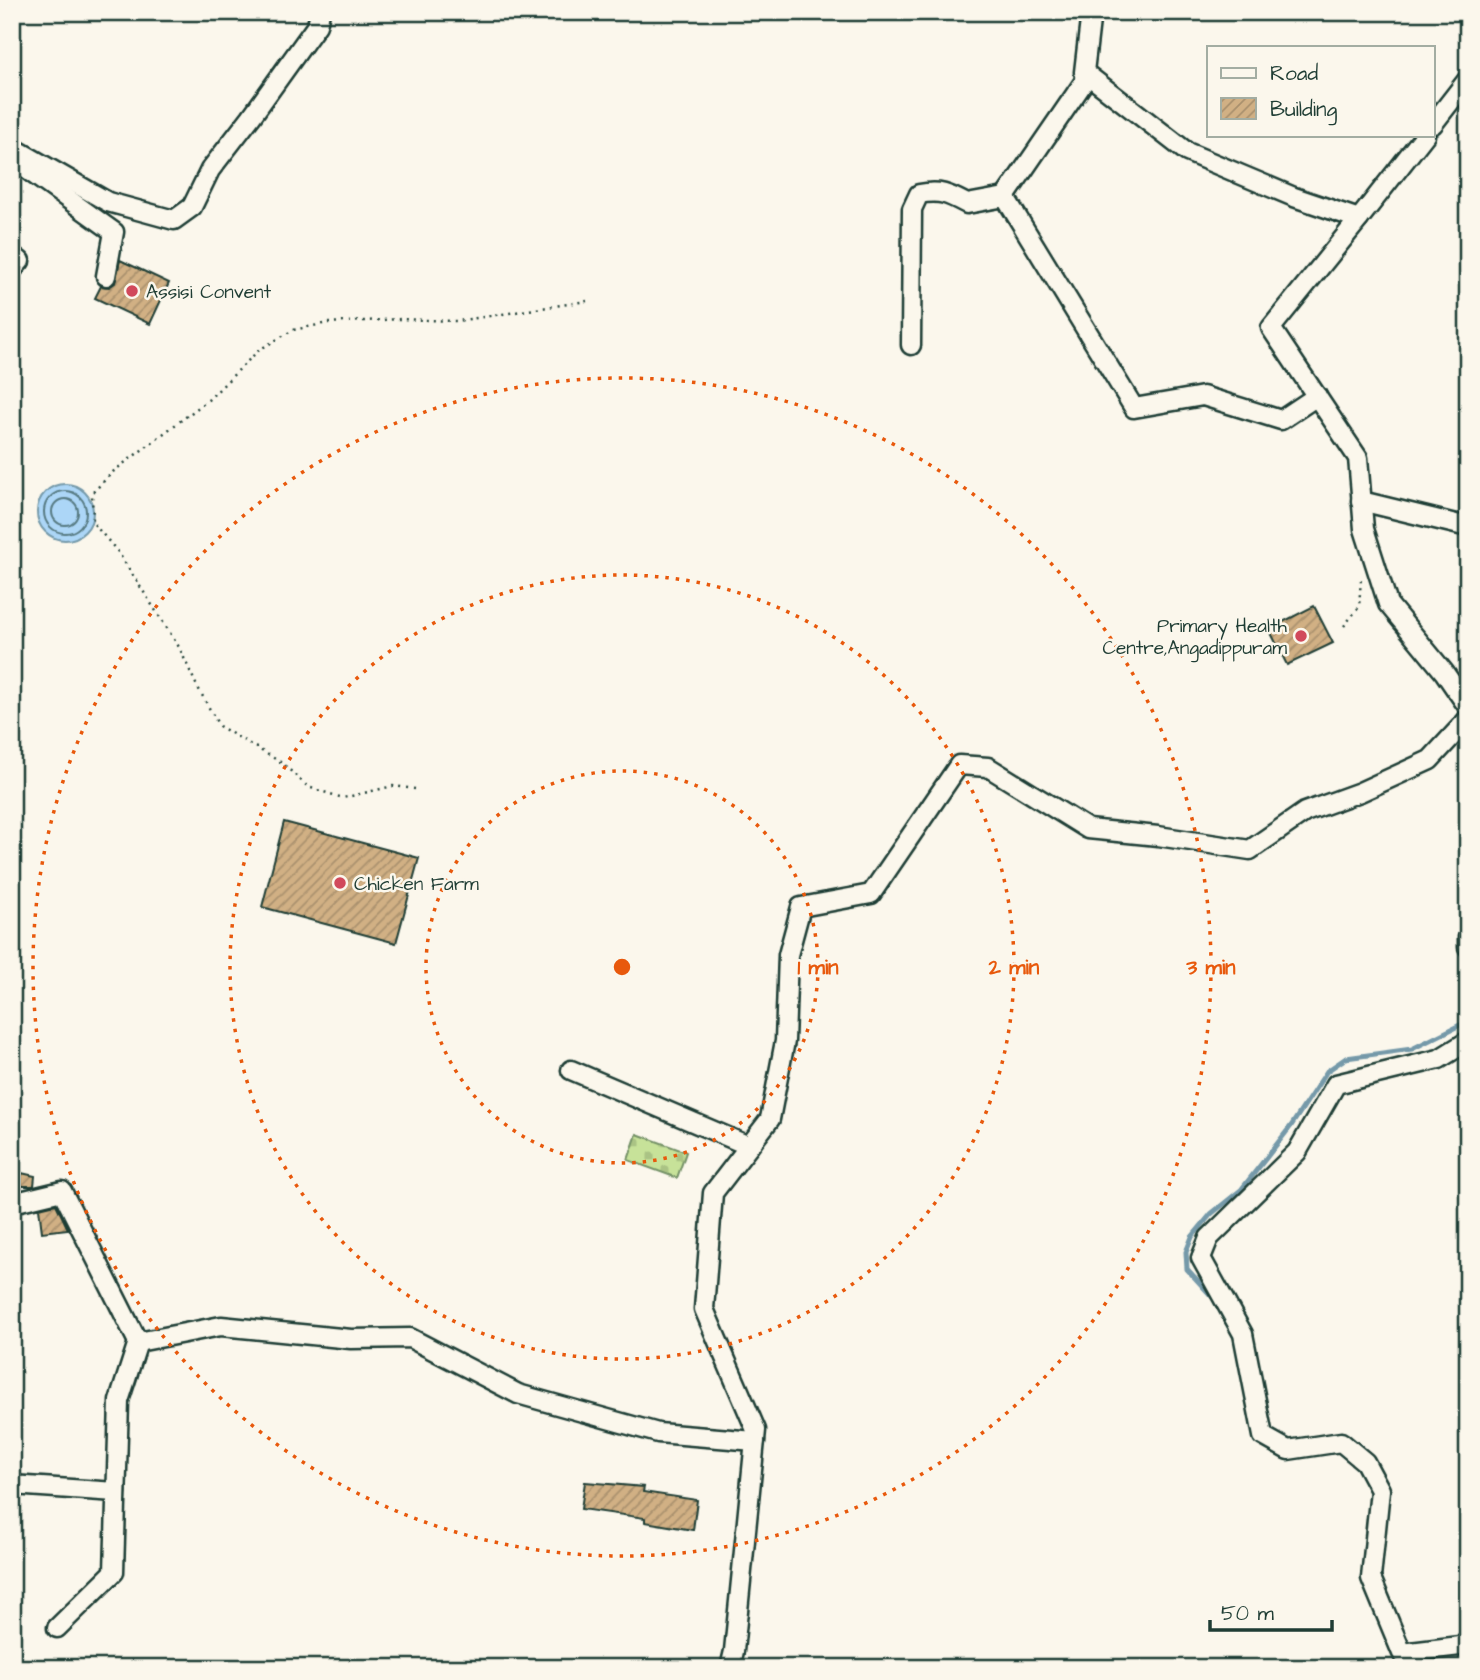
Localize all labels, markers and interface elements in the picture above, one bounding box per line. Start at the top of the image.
legend [1207,46,1434,136]
text: Road [1270,59,1318,88]
text: Building [1270,95,1338,126]
place label: Assisi Convent [146,279,271,306]
marker: Assisi Convent [124,283,140,299]
place label: Primary Health Centre,Angadippuram [1102,613,1288,663]
marker: Primary Health Centre,Angadippuram [1293,628,1309,644]
place label: Chicken Farm [354,871,479,898]
marker: Chicken Farm [332,875,348,891]
text: 1 min [797,953,839,982]
text: 2 min [988,953,1040,982]
text: 3 min [1185,953,1236,982]
centre of rings [610,955,634,979]
scale bar [1210,1589,1333,1633]
text: 50 m [1221,1599,1275,1628]

